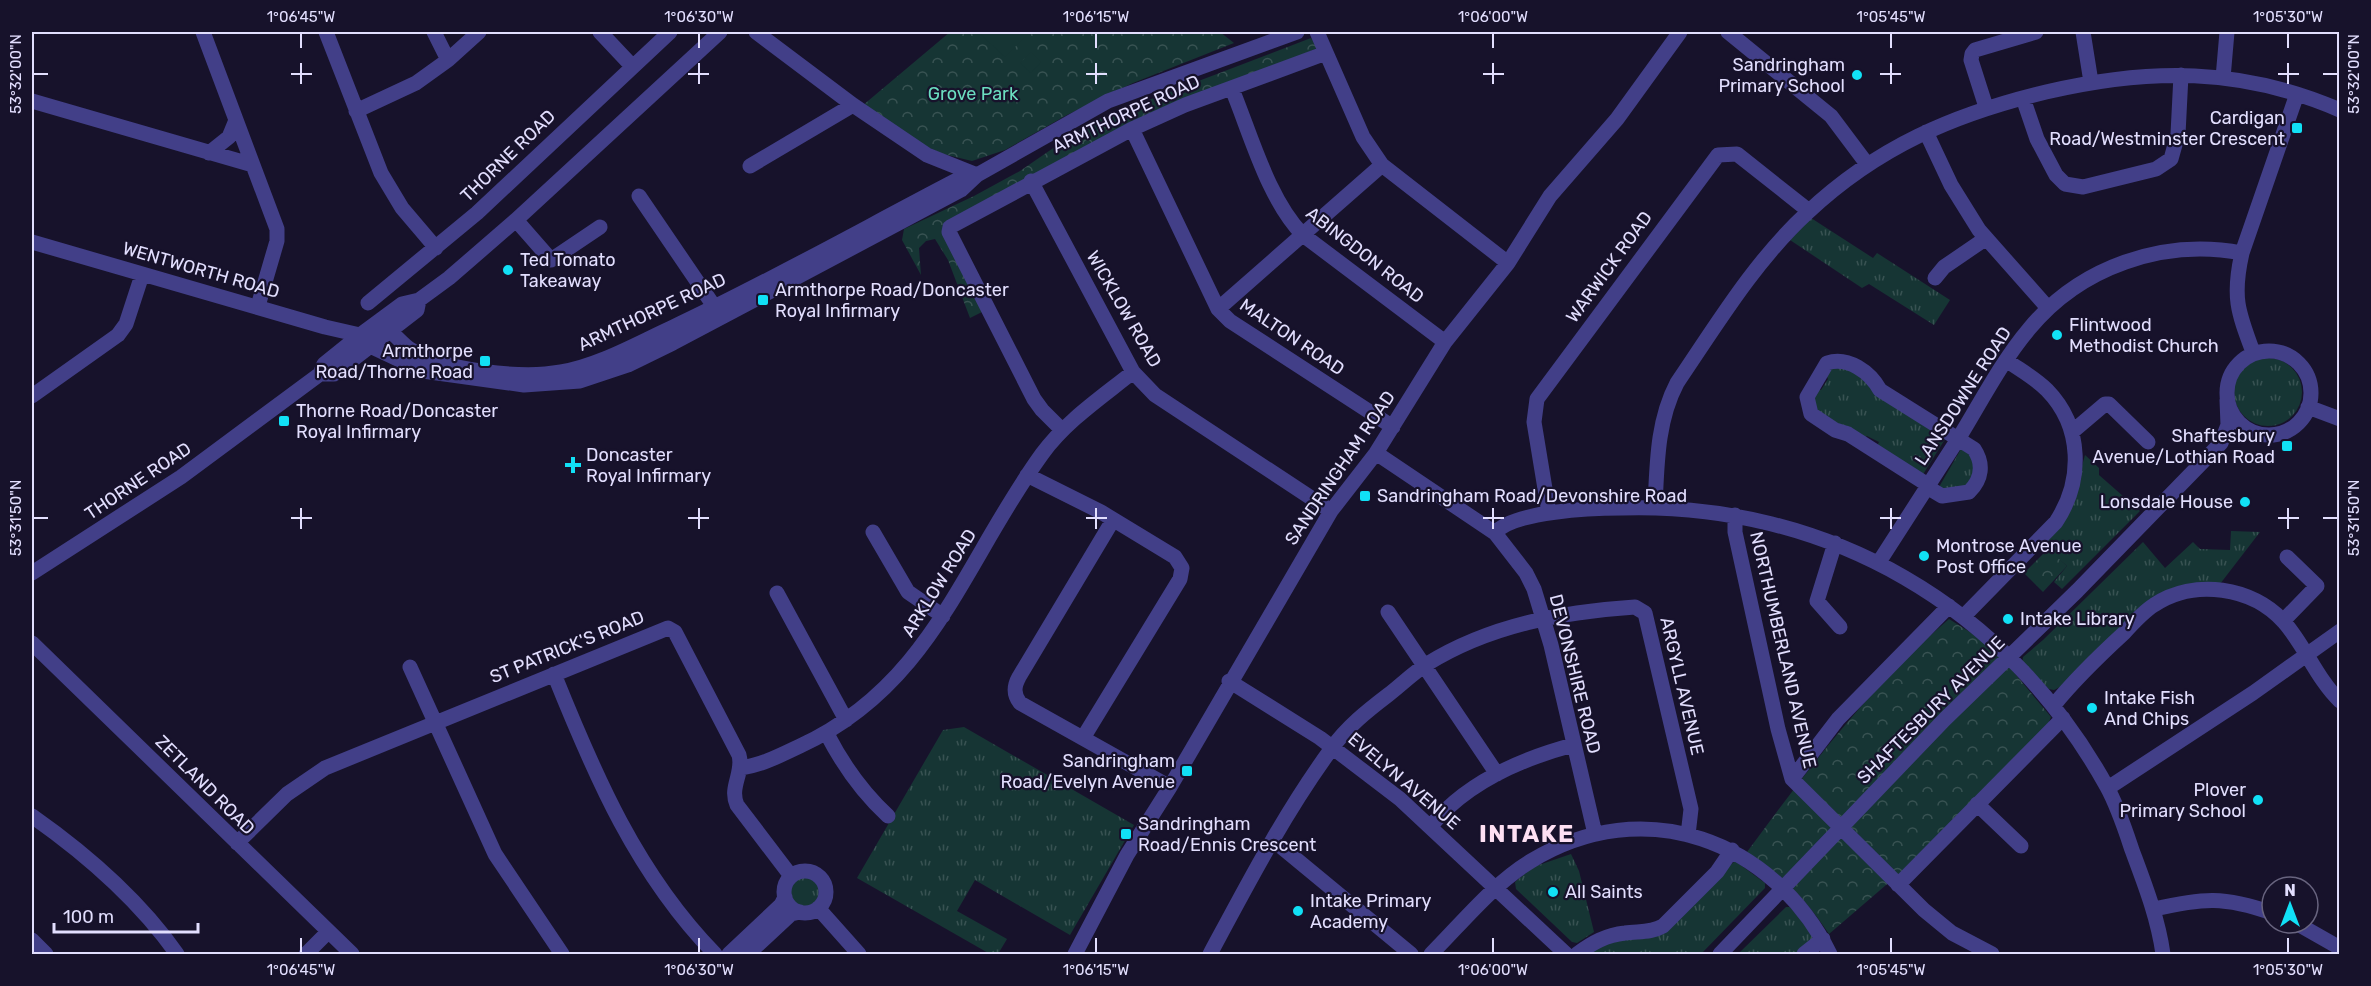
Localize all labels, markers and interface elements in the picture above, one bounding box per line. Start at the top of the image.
text: 1°06'45"W [267,8,335,26]
text: 1°06'30"W [664,8,734,26]
text: 1°06'15"W [1063,8,1129,26]
text: 1°06'00"W [1458,8,1528,26]
text: 1°05'45"W [1856,8,1926,26]
text: 1°05'30"W [2253,8,2323,26]
text: 53°32'00"N [7,34,25,114]
text: 53°32'00"N [2345,34,2363,114]
place label: Sandringham Primary School [1718,54,1845,97]
marker: Sandringham Primary School [1850,68,1864,82]
street label: ARMTHORPE ROAD [1049,70,1203,158]
park label: Grove Park [928,83,1019,105]
street label: THORNE ROAD [456,105,560,207]
place label: Cardigan Road/Westminster Crescent [2049,107,2285,150]
marker: Cardigan Road/Westminster Crescent [2290,121,2304,135]
street label: ABINGDON ROAD [1302,202,1428,308]
street label: WARWICK ROAD [1561,207,1657,327]
street label: WENTWORTH ROAD [120,237,282,303]
street label: WICKLOW ROAD [1082,247,1166,371]
place label: Ted Tomato Takeaway [520,249,616,292]
marker: Ted Tomato Takeaway [501,263,515,277]
street label: ARMTHORPE ROAD [575,268,729,356]
place label: Armthorpe Road/Doncaster Royal Infirmary [775,279,1009,322]
marker: Armthorpe Road/Doncaster Royal Infirmary [756,293,770,307]
street label: MALTON ROAD [1235,294,1349,380]
place label: Flintwood Methodist Church [2069,314,2219,357]
street label: LANSDOWNE ROAD [1910,323,2016,469]
marker: Flintwood Methodist Church [2050,328,2064,342]
place label: Armthorpe Road/Thorne Road [315,340,473,383]
marker: Armthorpe Road/Thorne Road [478,354,492,368]
street label: SANDRINGHAM ROAD [1280,387,1400,549]
place label: Thorne Road/Doncaster Royal Infirmary [296,400,498,443]
marker: Thorne Road/Doncaster Royal Infirmary [277,414,291,428]
place label: Shaftesbury Avenue/Lothian Road [2092,425,2275,468]
street label: THORNE ROAD [81,437,195,525]
marker: Shaftesbury Avenue/Lothian Road [2280,439,2294,453]
place label: Doncaster Royal Infirmary [586,444,711,487]
marker: Doncaster Royal Infirmary [564,456,582,474]
text: 53°31'50"N [7,480,25,556]
text: 53°31'50"N [2345,480,2363,556]
place label: Sandringham Road/Devonshire Road [1377,485,1687,507]
marker: Sandringham Road/Devonshire Road [1358,489,1372,503]
place label: Lonsdale House [2100,491,2233,513]
marker: Lonsdale House [2238,495,2252,509]
street label: ARKLOW ROAD [897,525,981,641]
street label: NORTHUMBERLAND AVENUE [1745,530,1821,770]
place label: Montrose Avenue Post Office [1936,535,2082,578]
marker: Montrose Avenue Post Office [1917,549,1931,563]
street label: DEVONSHIRE ROAD [1545,592,1605,756]
street label: ST PATRICK'S ROAD [487,606,647,688]
place label: Intake Library [2020,608,2135,630]
marker: Intake Library [2001,612,2015,626]
street label: ARGYLL AVENUE [1655,615,1709,757]
street label: SHAFTESBURY AVENUE [1852,631,2010,789]
place label: Intake Fish And Chips [2104,687,2195,730]
marker: Intake Fish And Chips [2085,701,2099,715]
street label: EVELYN AVENUE [1343,728,1465,834]
street label: ZETLAND ROAD [151,731,259,839]
place label: Sandringham Road/Evelyn Avenue [1001,750,1175,793]
marker: Sandringham Road/Evelyn Avenue [1180,764,1194,778]
place label: Plover Primary School [2119,779,2246,822]
marker: Plover Primary School [2251,793,2265,807]
place label: Sandringham Road/Ennis Crescent [1138,813,1316,856]
district label: INTAKE [1479,820,1575,848]
marker: Sandringham Road/Ennis Crescent [1119,827,1133,841]
north arrow [2260,875,2320,935]
place label: All Saints [1565,881,1643,903]
text: N [2284,881,2296,900]
marker: All Saints [1546,885,1560,899]
place label: Intake Primary Academy [1310,890,1432,933]
scale bar [54,896,198,934]
marker: Intake Primary Academy [1291,904,1305,918]
text: 100 m [63,906,114,928]
text: 1°06'45"W [267,961,335,979]
text: 1°06'30"W [664,961,734,979]
text: 1°06'15"W [1063,961,1129,979]
text: 1°06'00"W [1458,961,1528,979]
text: 1°05'45"W [1856,961,1926,979]
text: 1°05'30"W [2253,961,2323,979]

